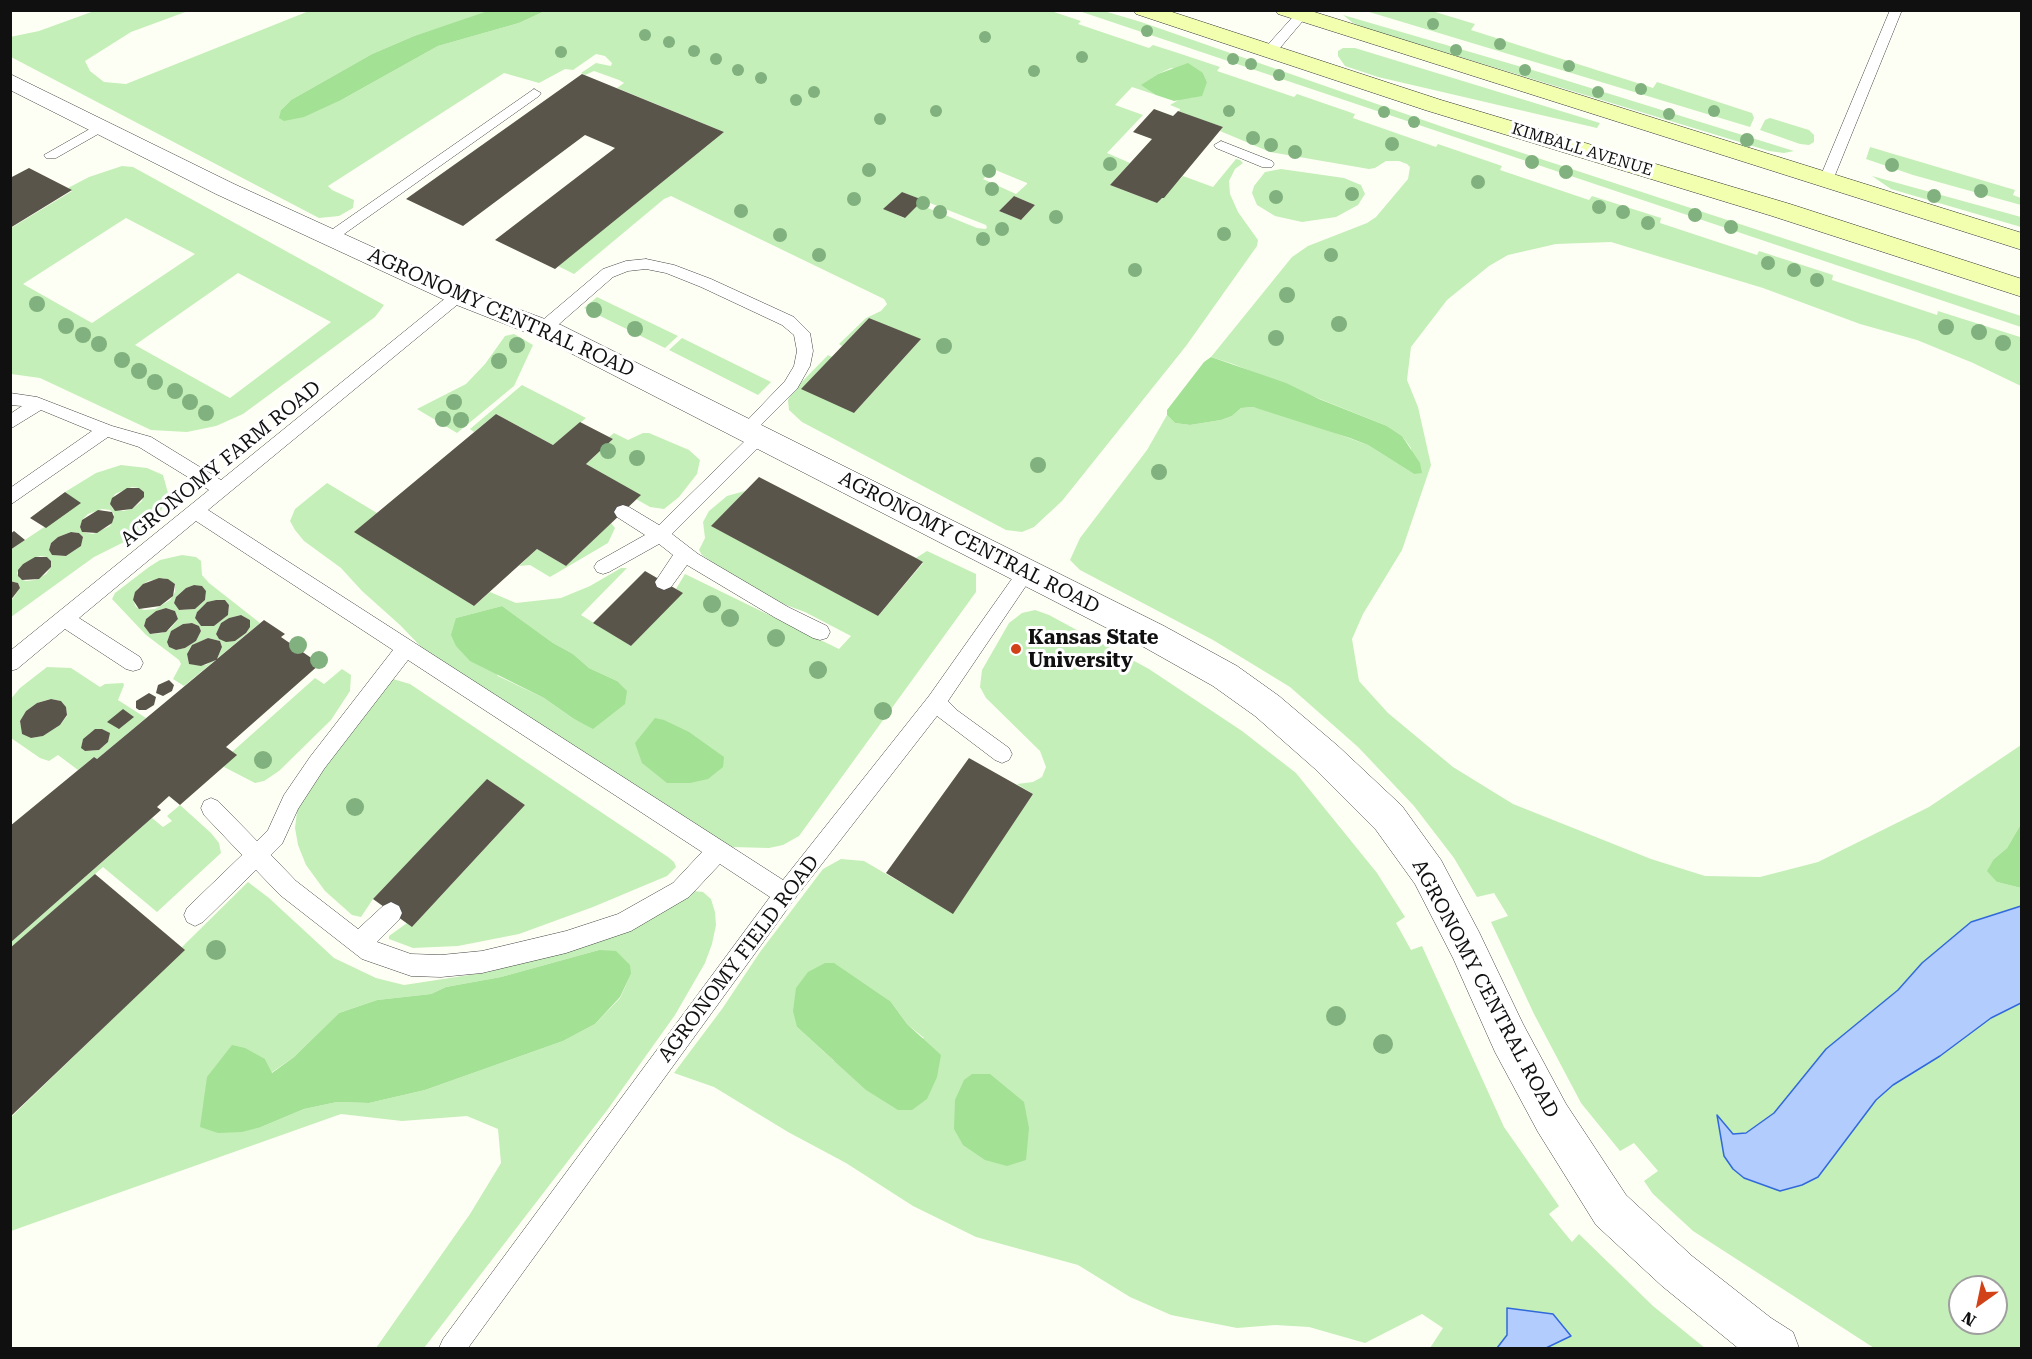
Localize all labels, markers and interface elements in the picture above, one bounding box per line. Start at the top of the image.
street label: KIMBALL AVENUE [1509,119,1655,181]
street label: AGRONOMY CENTRAL ROAD [364,243,638,383]
street label: AGRONOMY FARM ROAD [116,376,326,552]
street label: AGRONOMY CENTRAL ROAD [835,467,1103,619]
place label: Kansas State University [1028,626,1158,673]
marker: Kansas State University [1009,642,1023,656]
street label: AGRONOMY FIELD ROAD [653,851,825,1067]
street label: AGRONOMY CENTRAL ROAD [1407,856,1563,1122]
north arrow [1948,1275,2008,1335]
text: N [1959,1308,1979,1330]

